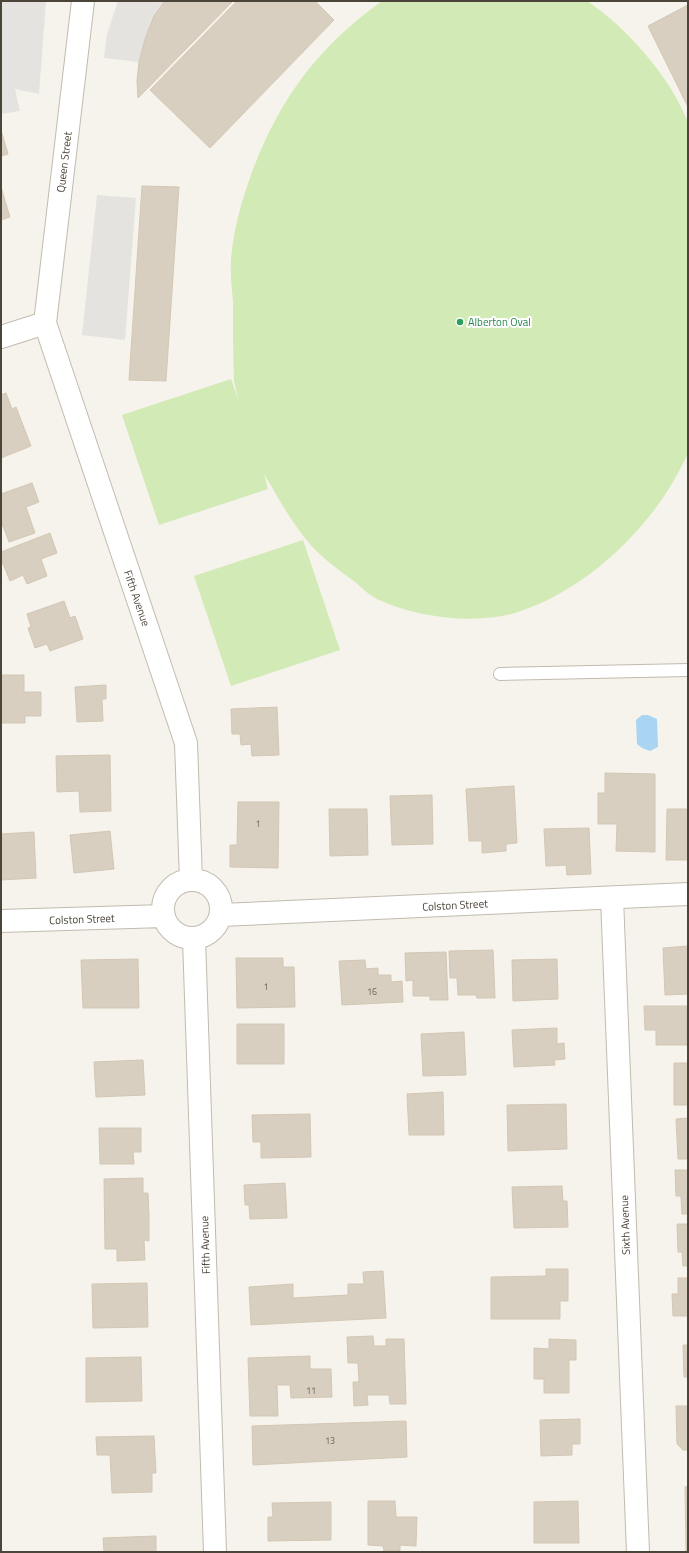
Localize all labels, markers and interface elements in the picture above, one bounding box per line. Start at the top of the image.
street label: Queen Street [52,131,76,193]
place label: Alberton Oval [468,314,531,330]
marker: Alberton Oval [455,317,465,327]
street label: Fifth Avenue [120,568,154,629]
house number: 1 [255,817,261,830]
street label: Colston Street [422,895,488,915]
street label: Colston Street [49,910,115,928]
house number: 1 [263,980,269,993]
house number: 16 [367,985,377,998]
street label: Sixth Avenue [616,1194,634,1255]
street label: Fifth Avenue [196,1215,214,1274]
house number: 11 [306,1384,316,1397]
house number: 13 [325,1434,335,1447]

